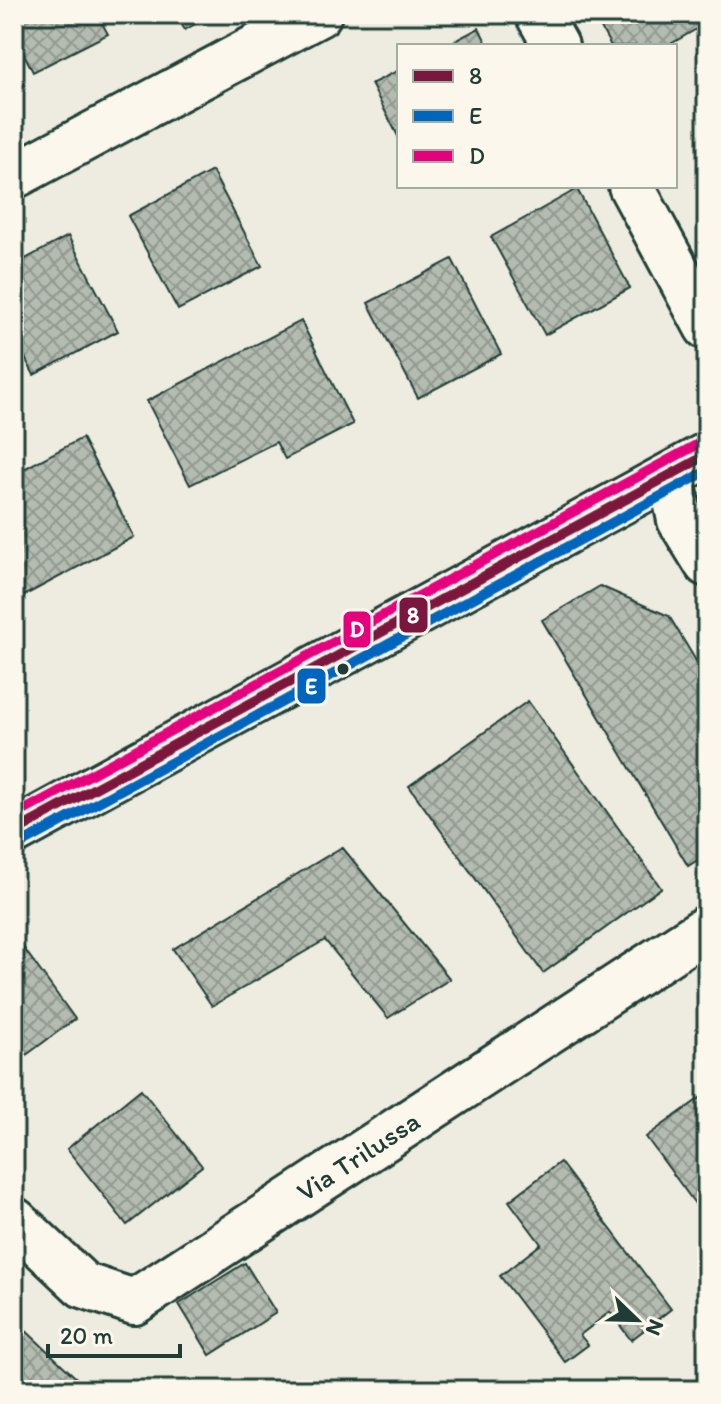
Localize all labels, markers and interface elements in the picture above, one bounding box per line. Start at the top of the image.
legend [397,44,677,188]
text: 8 [469,61,482,90]
text: E [469,101,482,130]
text: D [469,141,485,170]
line badge: 8 [398,596,429,634]
text: 8 [407,602,419,629]
line badge: D [342,610,372,649]
text: D [350,616,365,643]
unlabelled marker [335,661,351,677]
line badge: E [296,667,327,705]
text: E [305,673,317,700]
street label: Via Trilussa [290,1103,426,1208]
north arrow [597,1280,677,1360]
scale bar [48,1308,180,1358]
text: N [640,1316,670,1340]
text: 20 m [60,1321,113,1350]

